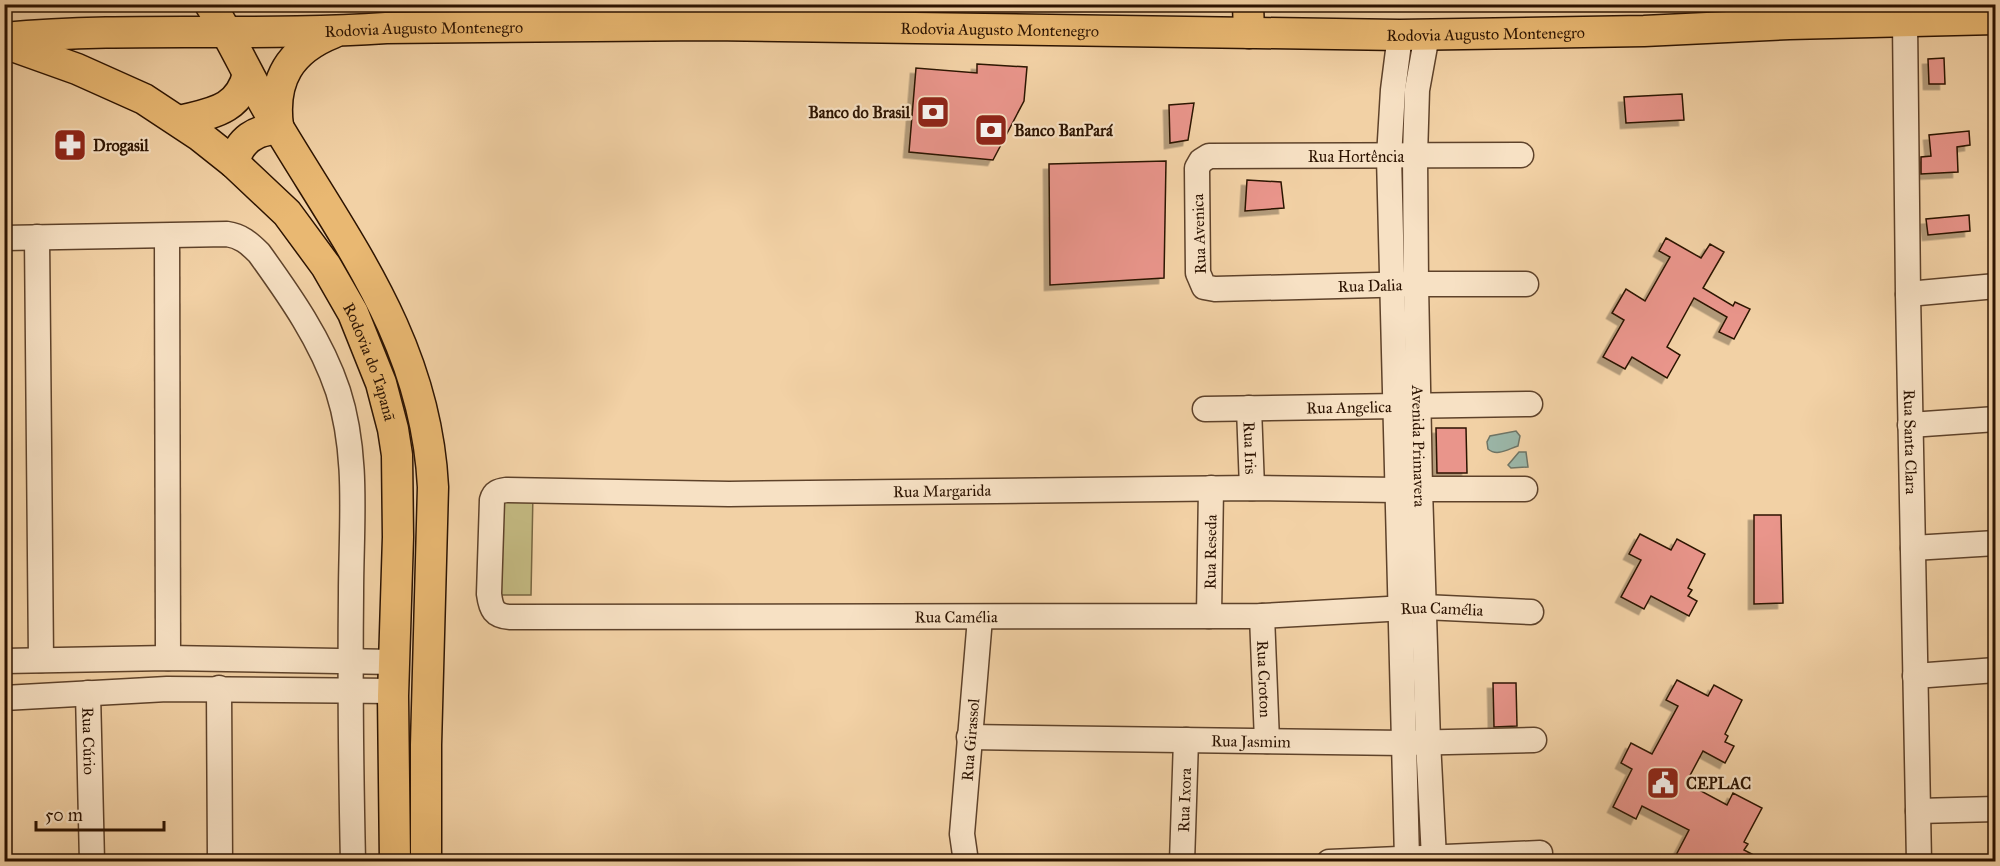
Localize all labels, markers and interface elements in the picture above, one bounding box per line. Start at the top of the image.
street label: Rodovia Augusto Montenegro [324,17,523,40]
street label: Rodovia Augusto Montenegro [900,18,1099,41]
street label: Rodovia Augusto Montenegro [1386,22,1585,45]
bank icon: Banco do Brasil [915,94,951,130]
place label: Banco do Brasil [808,103,911,122]
bank icon: Banco BanPará [973,112,1009,148]
place label: Banco BanPará [1014,121,1114,140]
pharmacy icon: Drogasil [52,127,88,163]
place label: Drogasil [93,136,149,156]
street label: Rua Hortência [1308,147,1404,166]
street label: Rua Avenica [1188,193,1210,275]
street label: Rua Dalia [1337,275,1403,295]
street label: Rodovia do Tapanã [340,299,400,423]
street label: Avenida Primavera [1408,384,1430,508]
street label: Rua Santa Clara [1900,389,1921,495]
street label: Rua Angelica [1306,397,1392,417]
street label: Rua Iris [1240,421,1261,475]
street label: Rua Margarida [893,481,992,502]
street label: Rua Reseda [1200,514,1220,590]
street label: Rua Camélia [1400,597,1484,619]
street label: Rua Camélia [915,607,998,626]
street label: Rua Croton [1253,640,1276,718]
street label: Rua Girassol [957,697,983,782]
street label: Rua Cúrio [79,707,99,775]
street label: Rua Jasmim [1211,731,1292,751]
public building icon: CEPLAC [1645,765,1681,801]
street label: Rua Ixora [1173,767,1195,833]
place label: CEPLAC [1686,774,1751,793]
scale bar [36,794,164,832]
text: 50 m [45,804,83,826]

